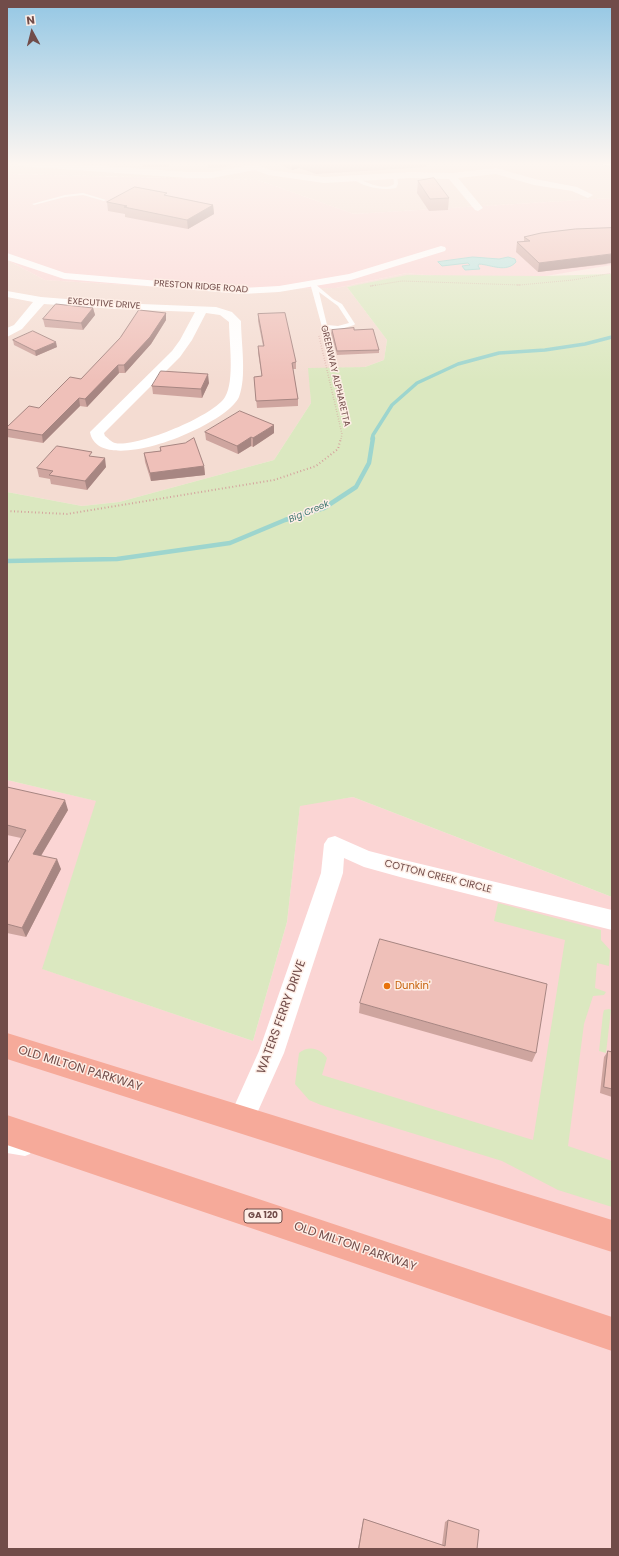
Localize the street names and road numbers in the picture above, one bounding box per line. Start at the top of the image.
street label: PRESTON RIDGE ROAD [154,278,248,296]
street label: EXECUTIVE DRIVE [67,296,141,312]
street label: GREENWAY ALPHARETTA [318,324,352,428]
street label: COTTON CREEK CIRCLE [383,858,493,896]
street label: WATERS FERRY DRIVE [255,958,309,1076]
street label: OLD MILTON PARKWAY [16,1043,144,1095]
road number: GA 120 [244,1209,282,1223]
street label: OLD MILTON PARKWAY [292,1219,418,1275]

